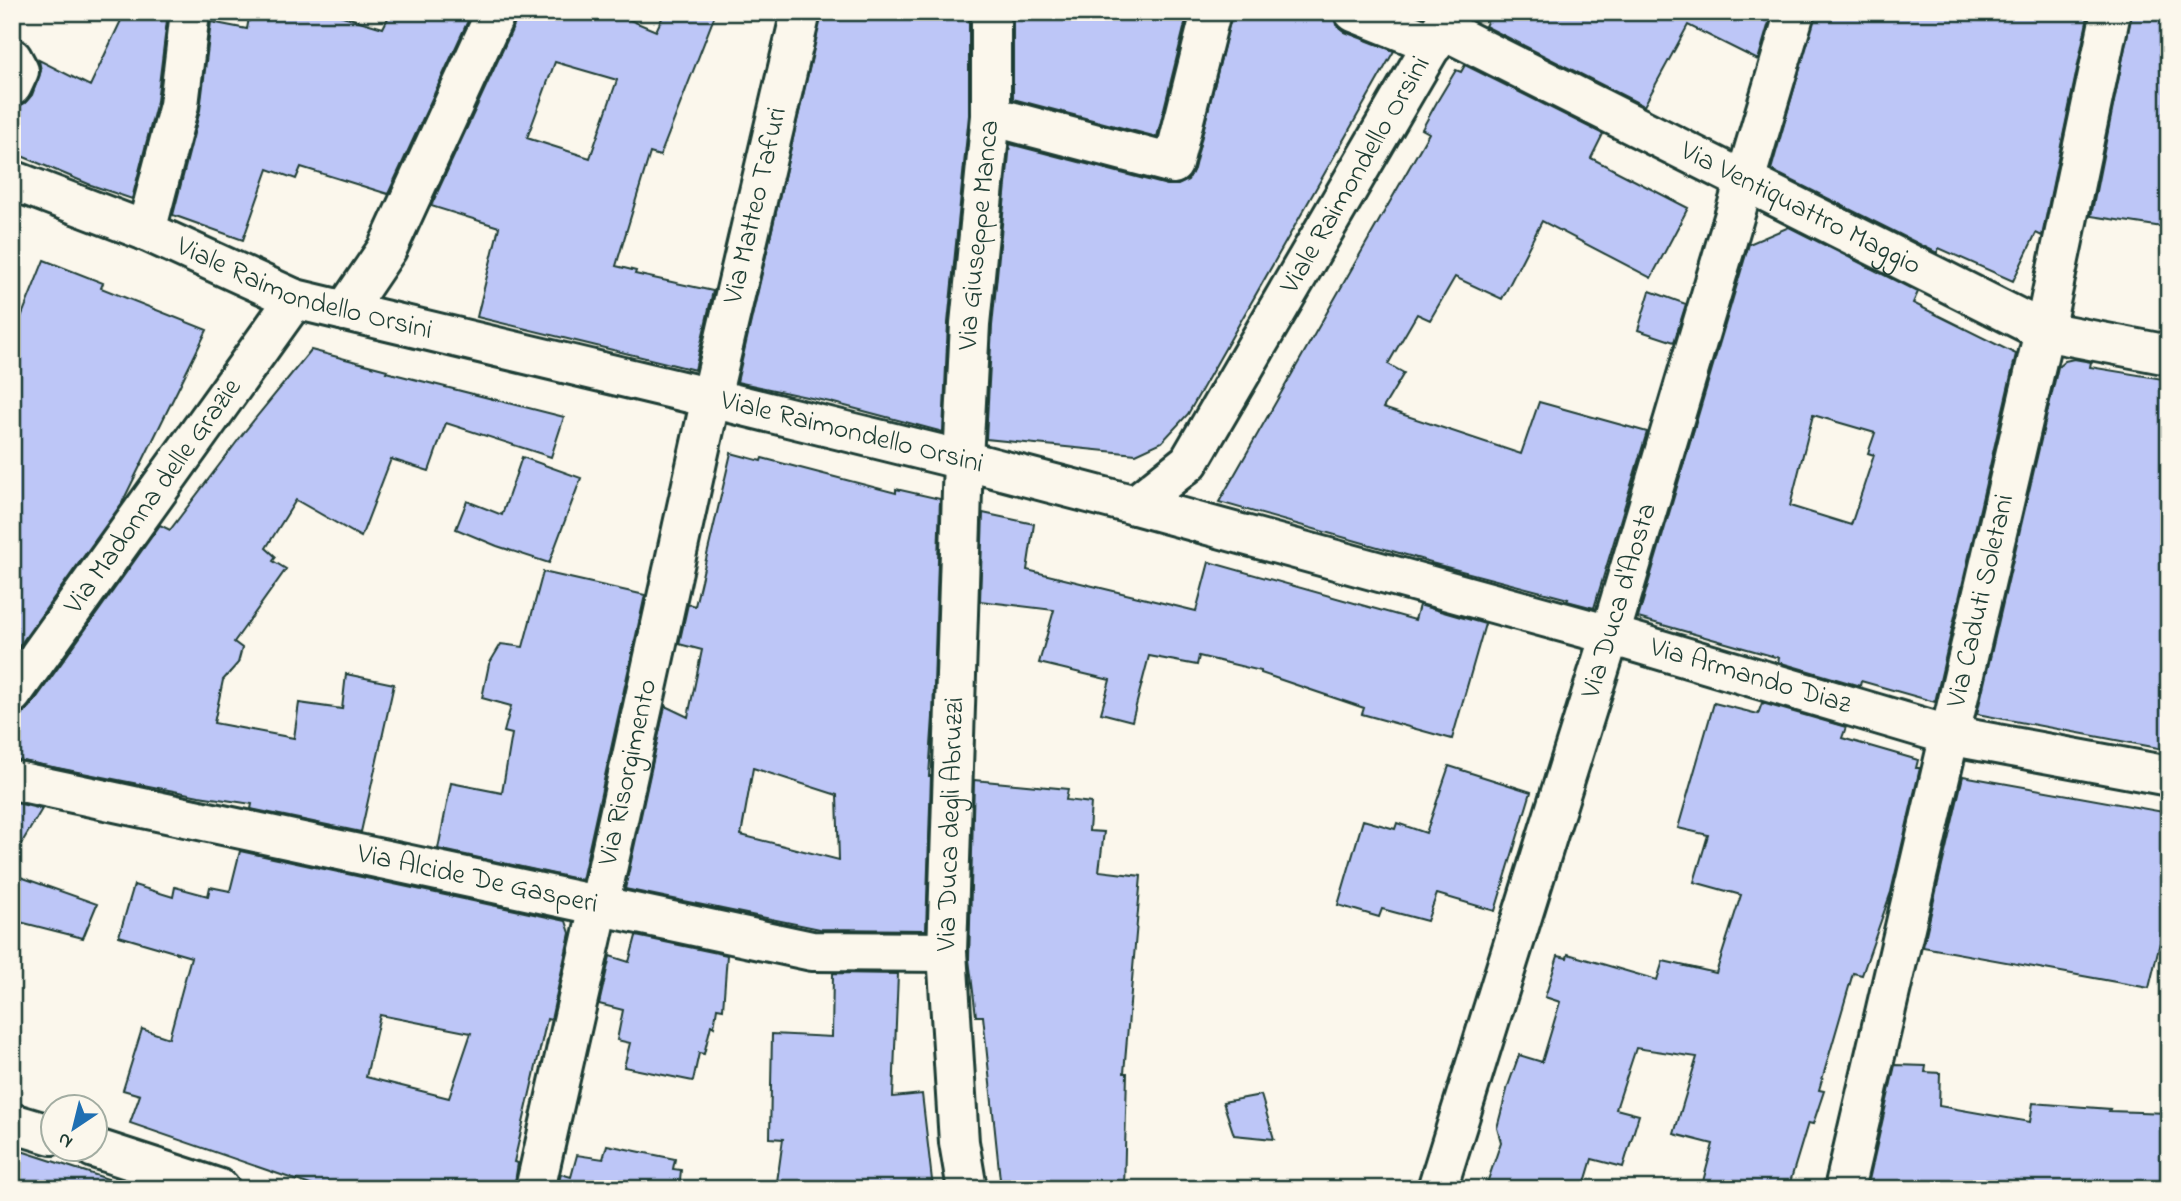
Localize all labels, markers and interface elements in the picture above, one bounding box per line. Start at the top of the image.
street label: Viale Raimondello Orsini [1270,48,1441,303]
street label: Via Matteo Tafuri [713,103,799,309]
street label: Via Giuseppe Manca [948,118,1011,352]
street label: Via Ventiquattro Maggio [1672,131,1928,286]
street label: Viale Raimondello Orsini [168,226,436,351]
street label: Via Madonna delle Grazie [54,370,253,624]
street label: Viale Raimondello Orsini [715,380,988,485]
street label: Via Caduti Soletani [1936,490,2026,712]
street label: Via Duca d'Aosta [1571,498,1669,705]
street label: Via Armando Diaz [1644,627,1856,726]
street label: Via Risorgimento [588,675,669,870]
street label: Via Duca degli Abruzzi [926,696,976,953]
street label: Via Alcide De Gasperi [352,834,602,925]
north arrow [38,1092,108,1162]
text: N [53,1125,79,1155]

